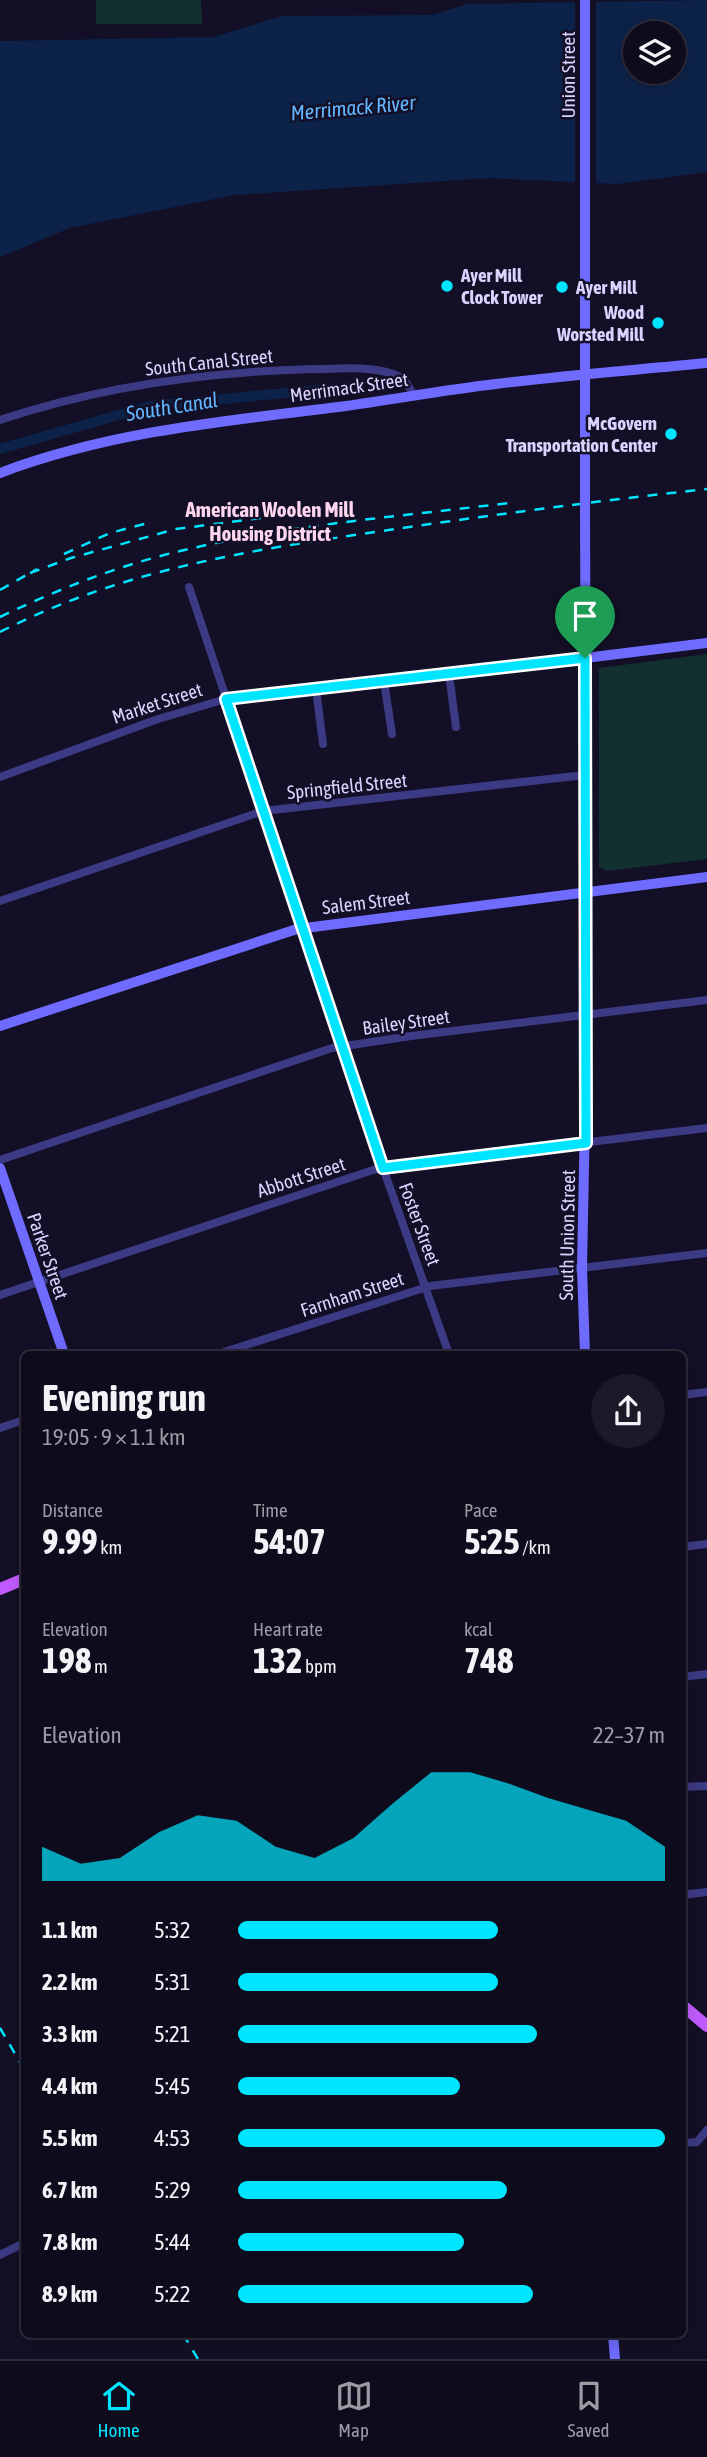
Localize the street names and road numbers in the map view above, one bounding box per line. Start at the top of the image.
street label: Union Street [557,31,579,119]
street label: South Canal Street [144,344,274,380]
street label: Merrimack Street [288,368,410,406]
street label: Market Street [109,678,205,728]
street label: Springfield Street [286,769,408,803]
street label: Salem Street [321,886,411,918]
street label: Bailey Street [361,1005,451,1039]
street label: Abbott Street [254,1152,348,1202]
street label: South Union Street [555,1170,579,1300]
street label: Foster Street [395,1179,445,1269]
street label: Parker Street [23,1210,73,1302]
street label: Farnham Street [298,1267,406,1321]

